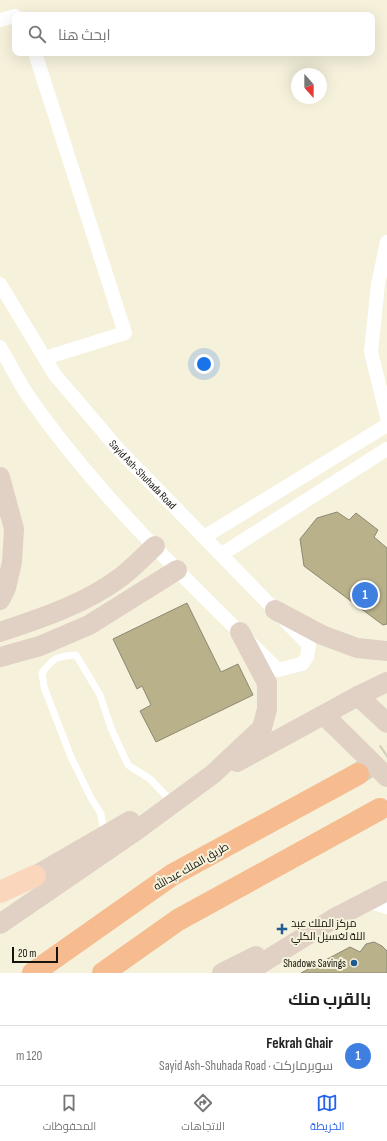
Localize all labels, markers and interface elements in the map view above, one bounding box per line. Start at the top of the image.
search box [12,12,375,56]
icon: search [26,23,48,45]
text: ابحث هنا [58,26,111,45]
north arrow [291,68,327,104]
your location [194,354,214,374]
street label: Sayid Ash-Shuhada Road [106,437,179,512]
pin: 1 [352,580,378,610]
street label: طريق الملك عبدالله [150,838,231,893]
place label: مركز الملك عبد اللة لغسيل الكلي [291,917,365,945]
marker: مركز الملك عبد اللة لغسيل الكلي [276,923,288,935]
scale bar [12,945,58,964]
text: 20 m [18,947,36,960]
place label: Shadows Savings [283,957,346,970]
marker: Shadows Savings [349,958,359,968]
text: بالقرب منك [288,990,371,1010]
text: Fekrah Ghair [266,1034,333,1053]
text: 120 m [16,1048,42,1064]
text: 1 [355,1048,361,1064]
text: سوبرماركت · Sayid Ash-Shuhada Road [159,1058,333,1074]
tab: المحفوظات [43,1092,96,1136]
tab: الاتجاهات [181,1092,225,1136]
tab: الخريطة [310,1092,344,1136]

